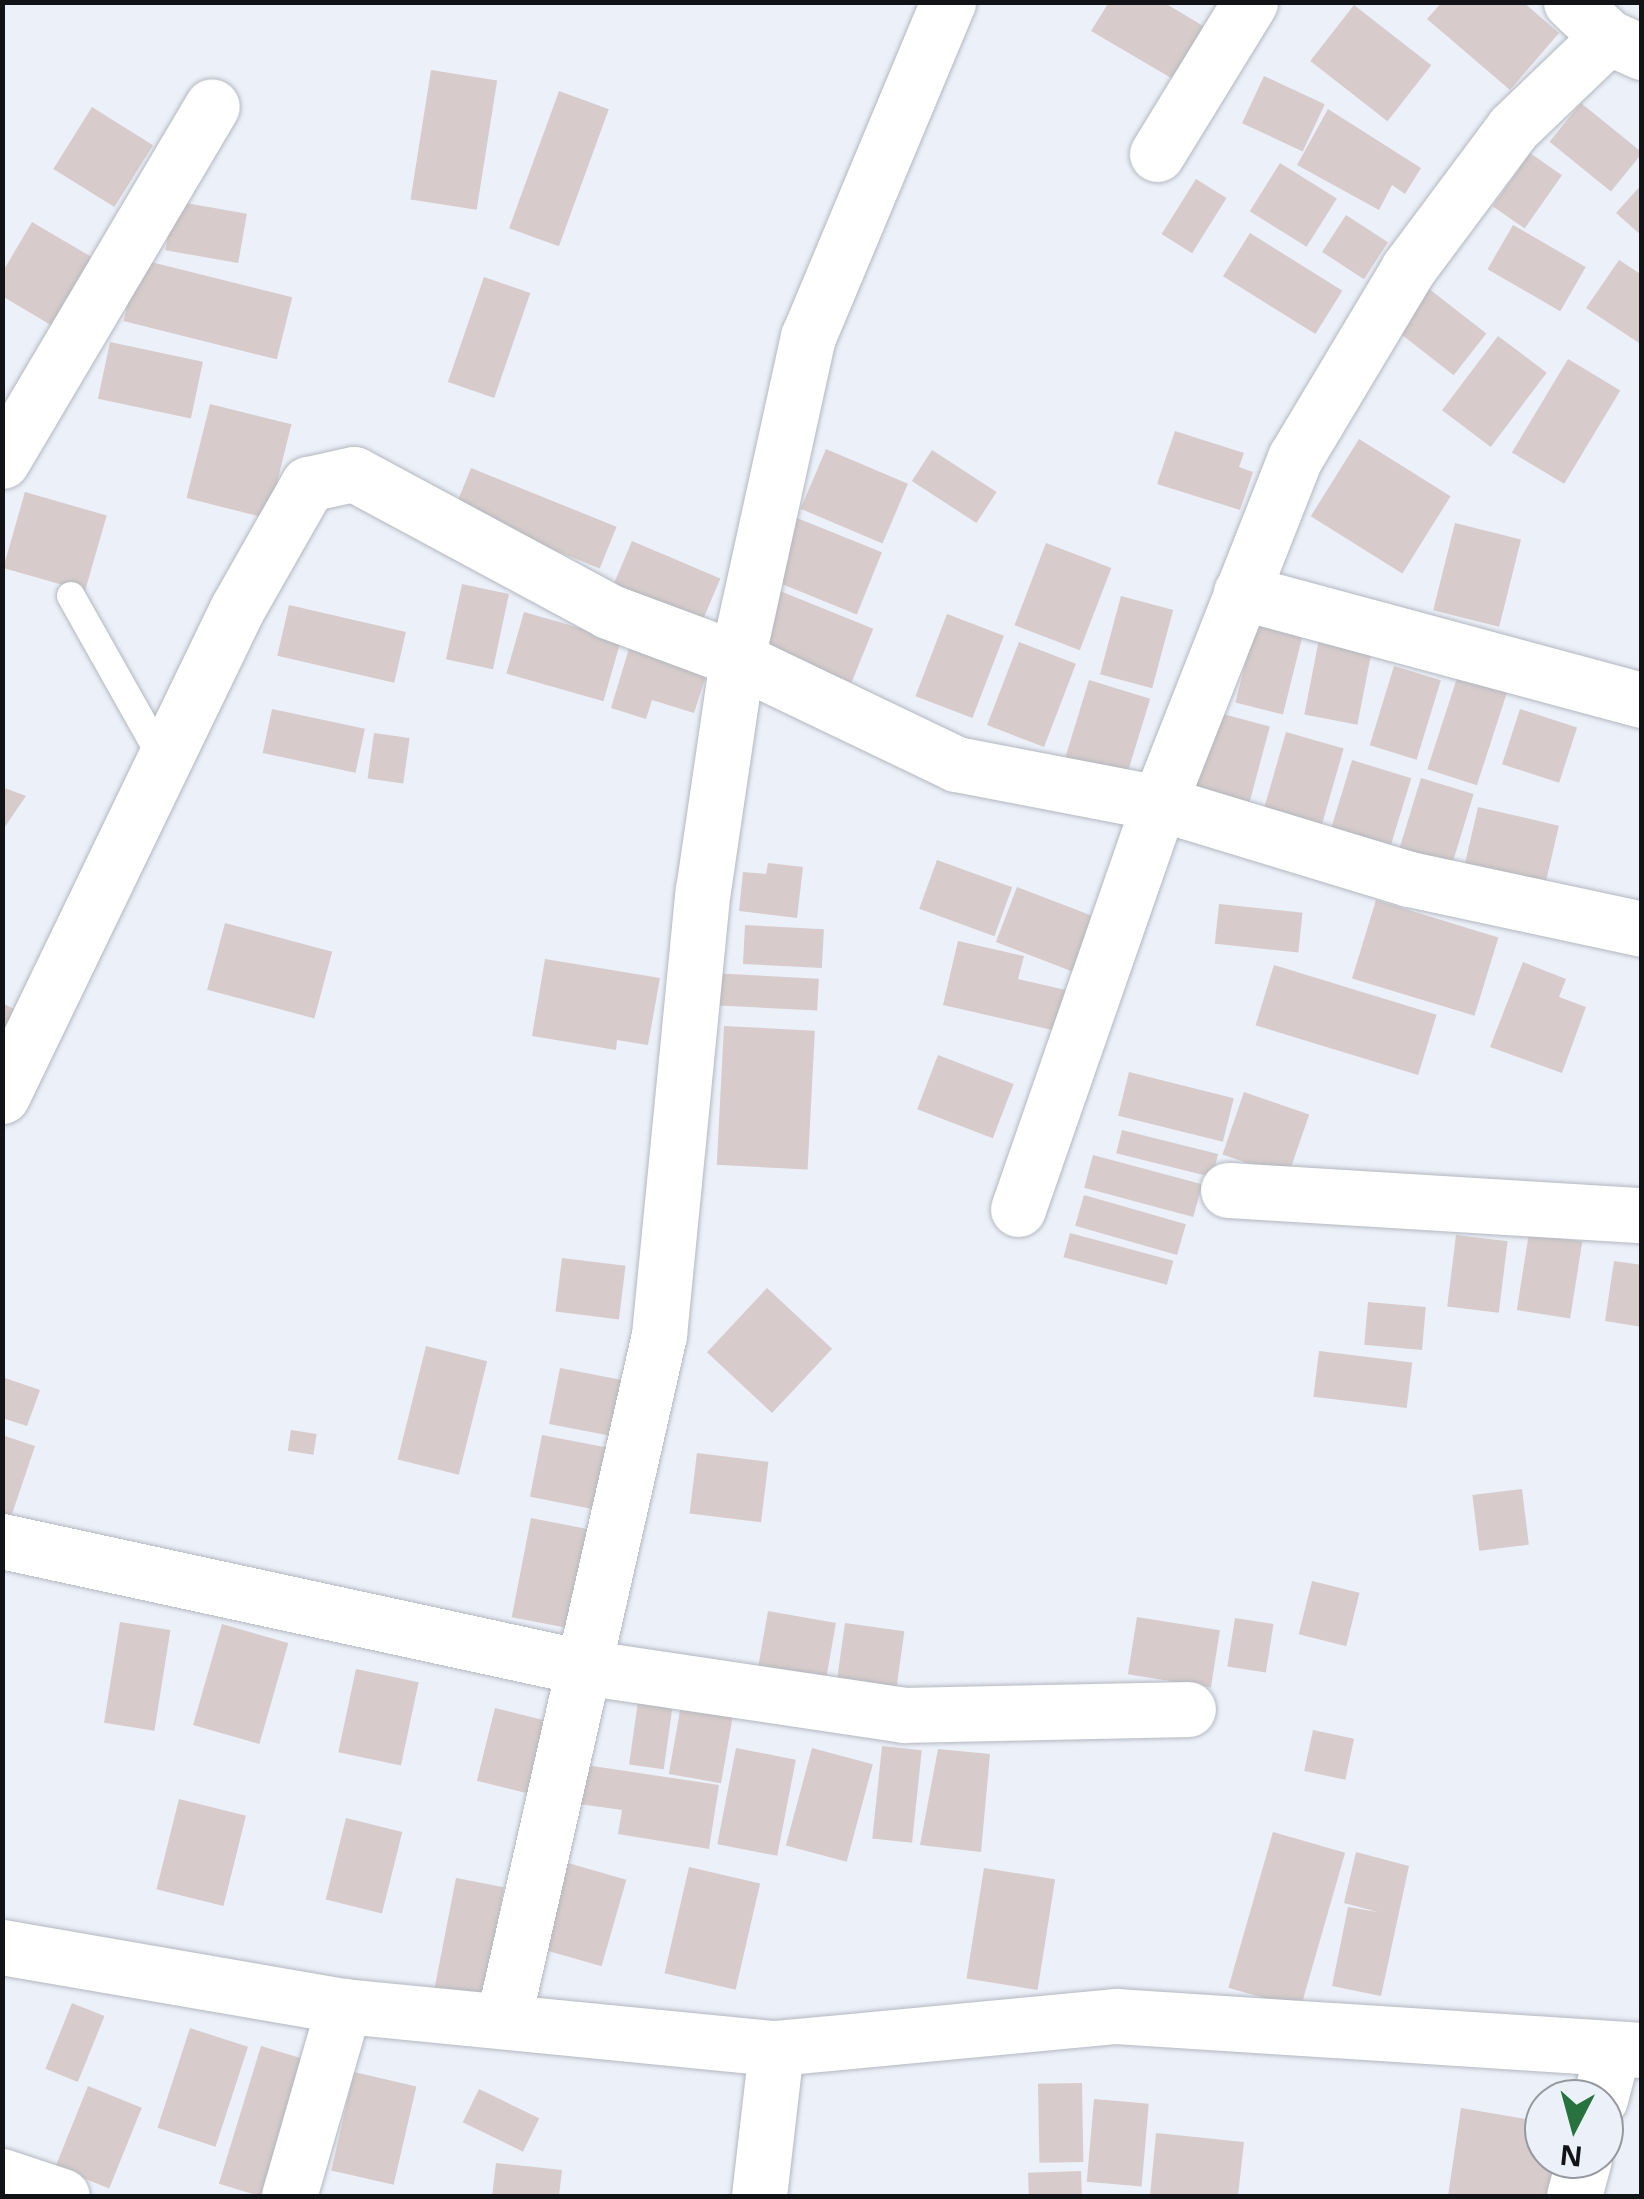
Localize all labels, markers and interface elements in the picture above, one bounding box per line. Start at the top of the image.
north arrow [1524,2079,1624,2179]
text: N [1558,2137,1584,2177]

